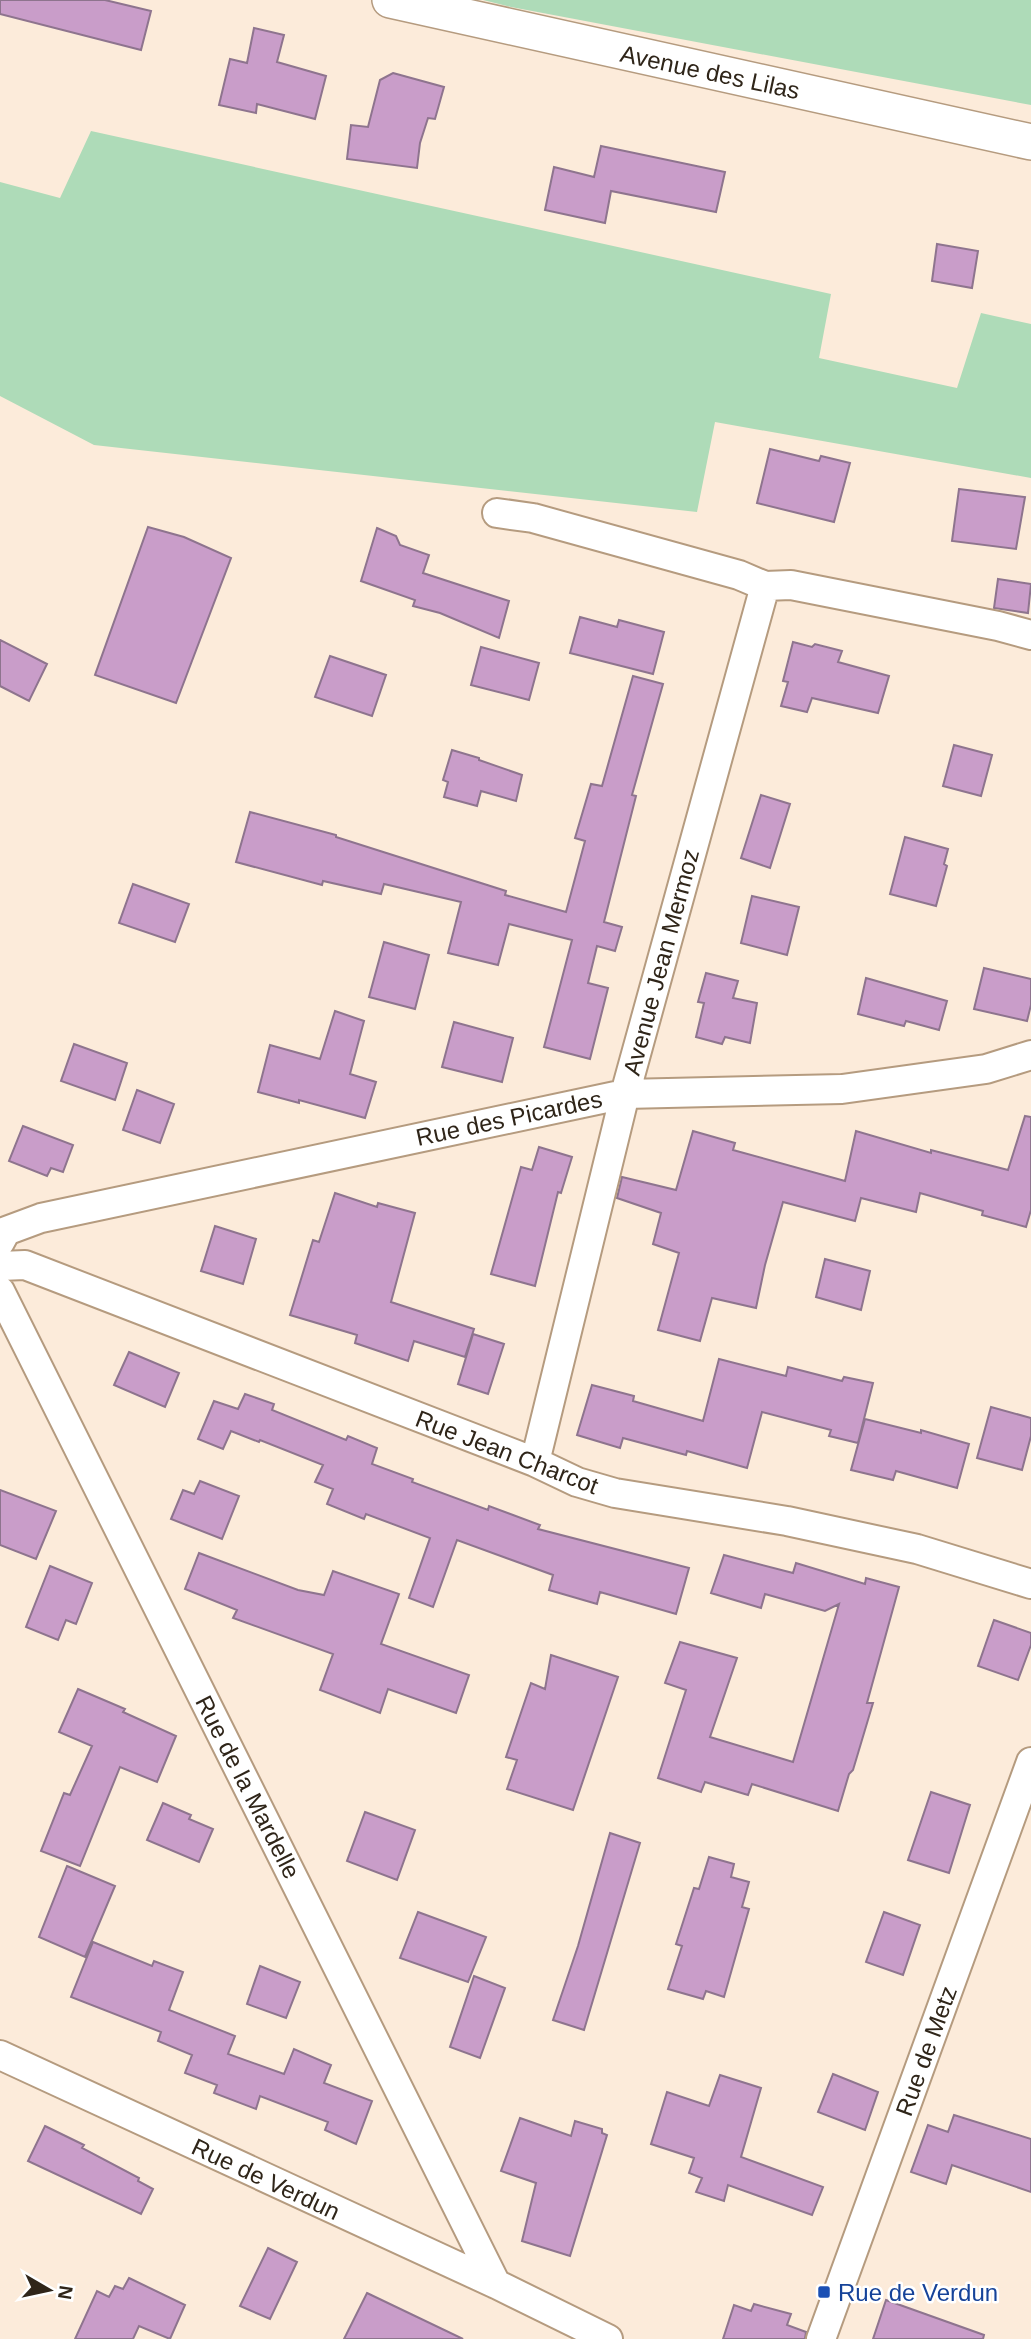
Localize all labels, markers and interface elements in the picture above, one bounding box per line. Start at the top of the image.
street label: Avenue des Lilas [618,40,802,104]
street label: Avenue Jean Mermoz [618,846,704,1078]
street label: Rue des Picardes [414,1085,604,1151]
street label: Rue Jean Charcot [412,1405,602,1499]
street label: Rue de la Mardelle [190,1691,306,1883]
street label: Rue de Metz [890,1982,962,2120]
street label: Rue de Verdun [188,2133,344,2225]
north arrow [14,2255,84,2325]
place label: Rue de Verdun [838,2279,998,2306]
text: N [54,2284,77,2301]
marker: Rue de Verdun [816,2284,832,2300]

